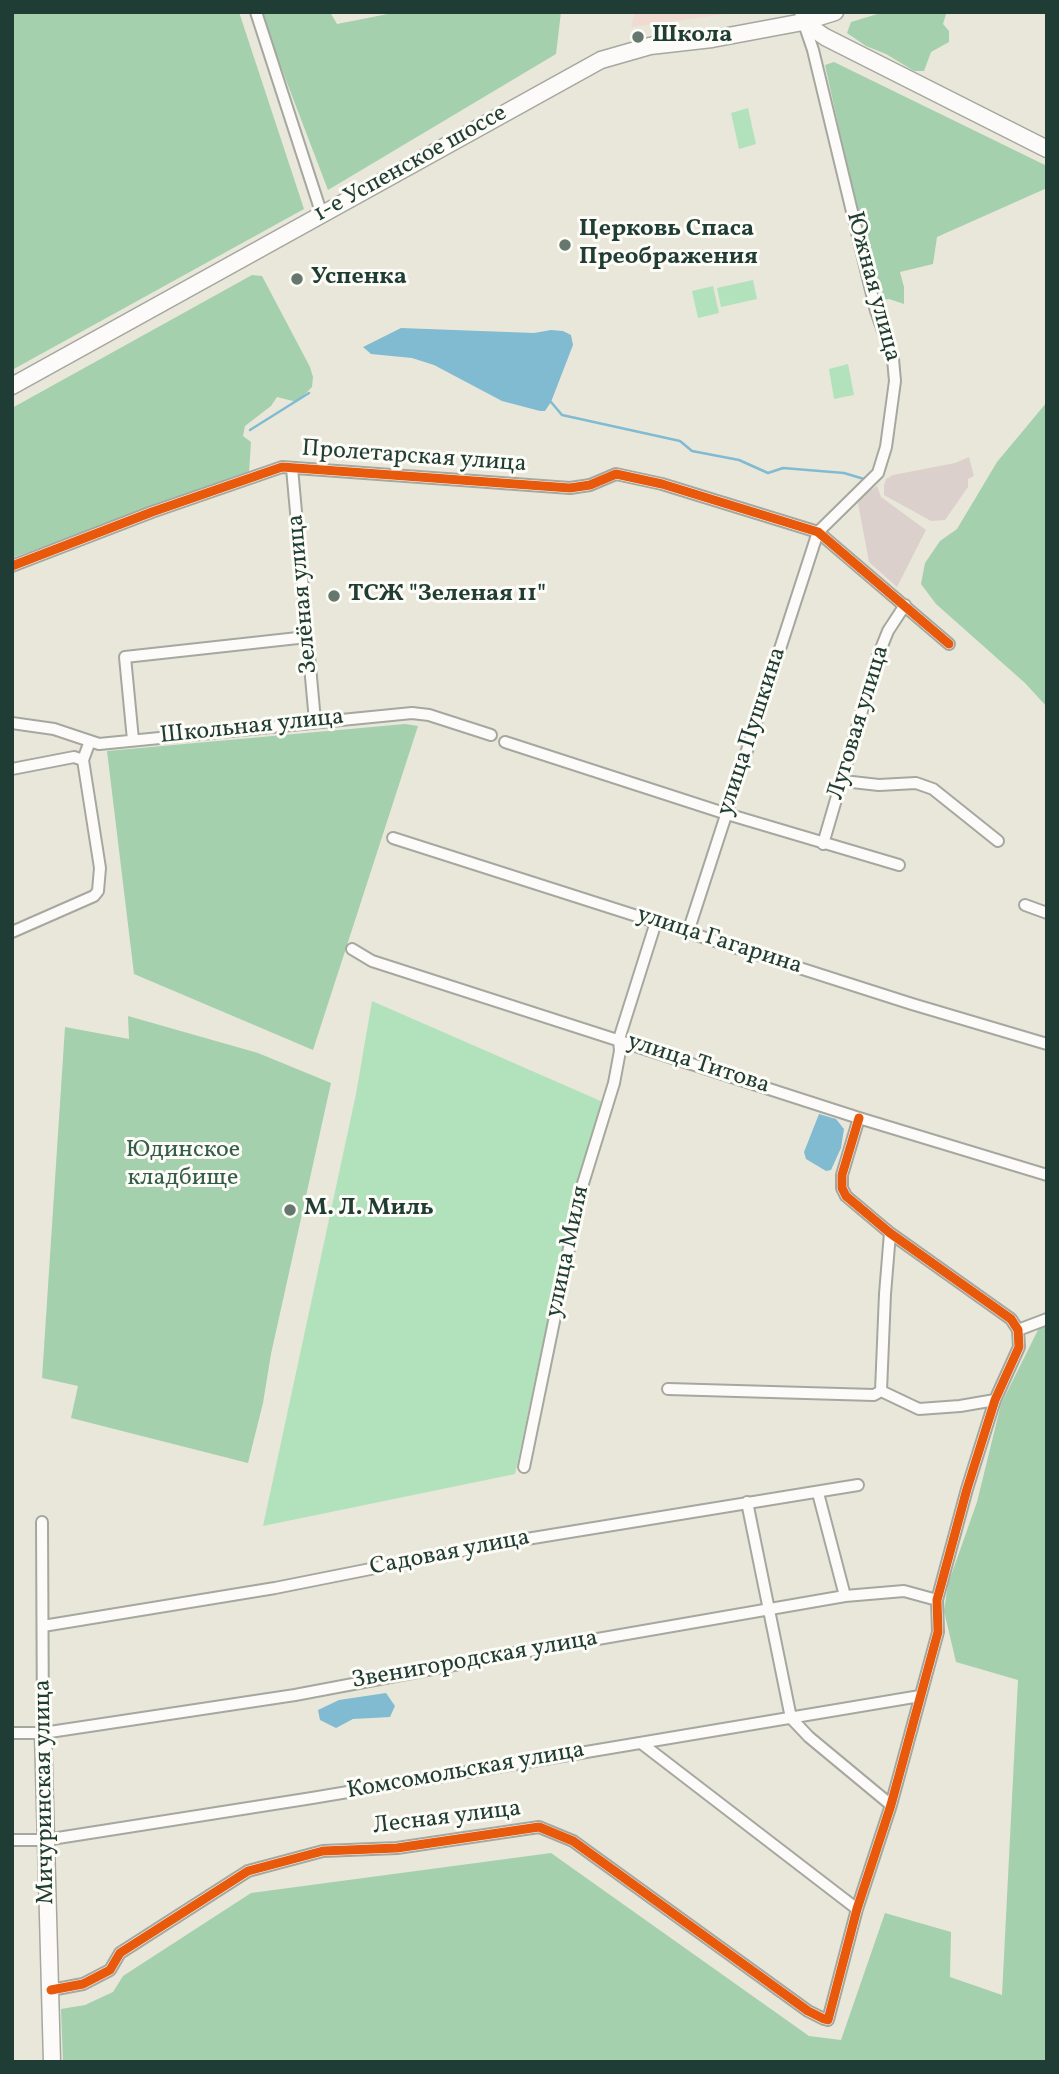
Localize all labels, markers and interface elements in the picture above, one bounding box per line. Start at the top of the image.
place label: Школа [652,23,732,51]
marker: Школа [630,29,646,45]
street label: 1-е Успенское шоссе [309,100,513,230]
street label: Южная улица [838,209,906,365]
place label: Церковь Спаса Преображения [579,217,758,273]
marker: Церковь Спаса Преображения [557,237,573,253]
place label: Успенка [311,265,407,293]
marker: Успенка [289,271,305,287]
street label: Пролетарская улица [301,436,527,480]
street label: Зелёная улица [283,513,325,675]
place label: ТСЖ "Зеленая 11" [348,582,546,610]
marker: ТСЖ "Зеленая 11" [326,588,342,604]
street label: Луговая улица [823,642,897,804]
street label: улица Пушкина [712,644,794,820]
street label: Школьная улица [159,704,345,752]
street label: улица Гагарина [633,902,805,982]
street label: улица Титова [623,1028,773,1102]
park label: Юдинское кладбище [126,1138,240,1194]
street label: улица Миля [541,1183,597,1321]
place label: М. Л. Миль [304,1196,434,1224]
marker: М. Л. Миль [282,1202,298,1218]
street label: Садовая улица [368,1524,532,1584]
street label: Звенигородская улица [350,1625,600,1697]
street label: Мичуринская улица [30,1679,62,1905]
street label: Комсомольская улица [345,1737,587,1807]
street label: Лесная улица [371,1796,523,1842]

